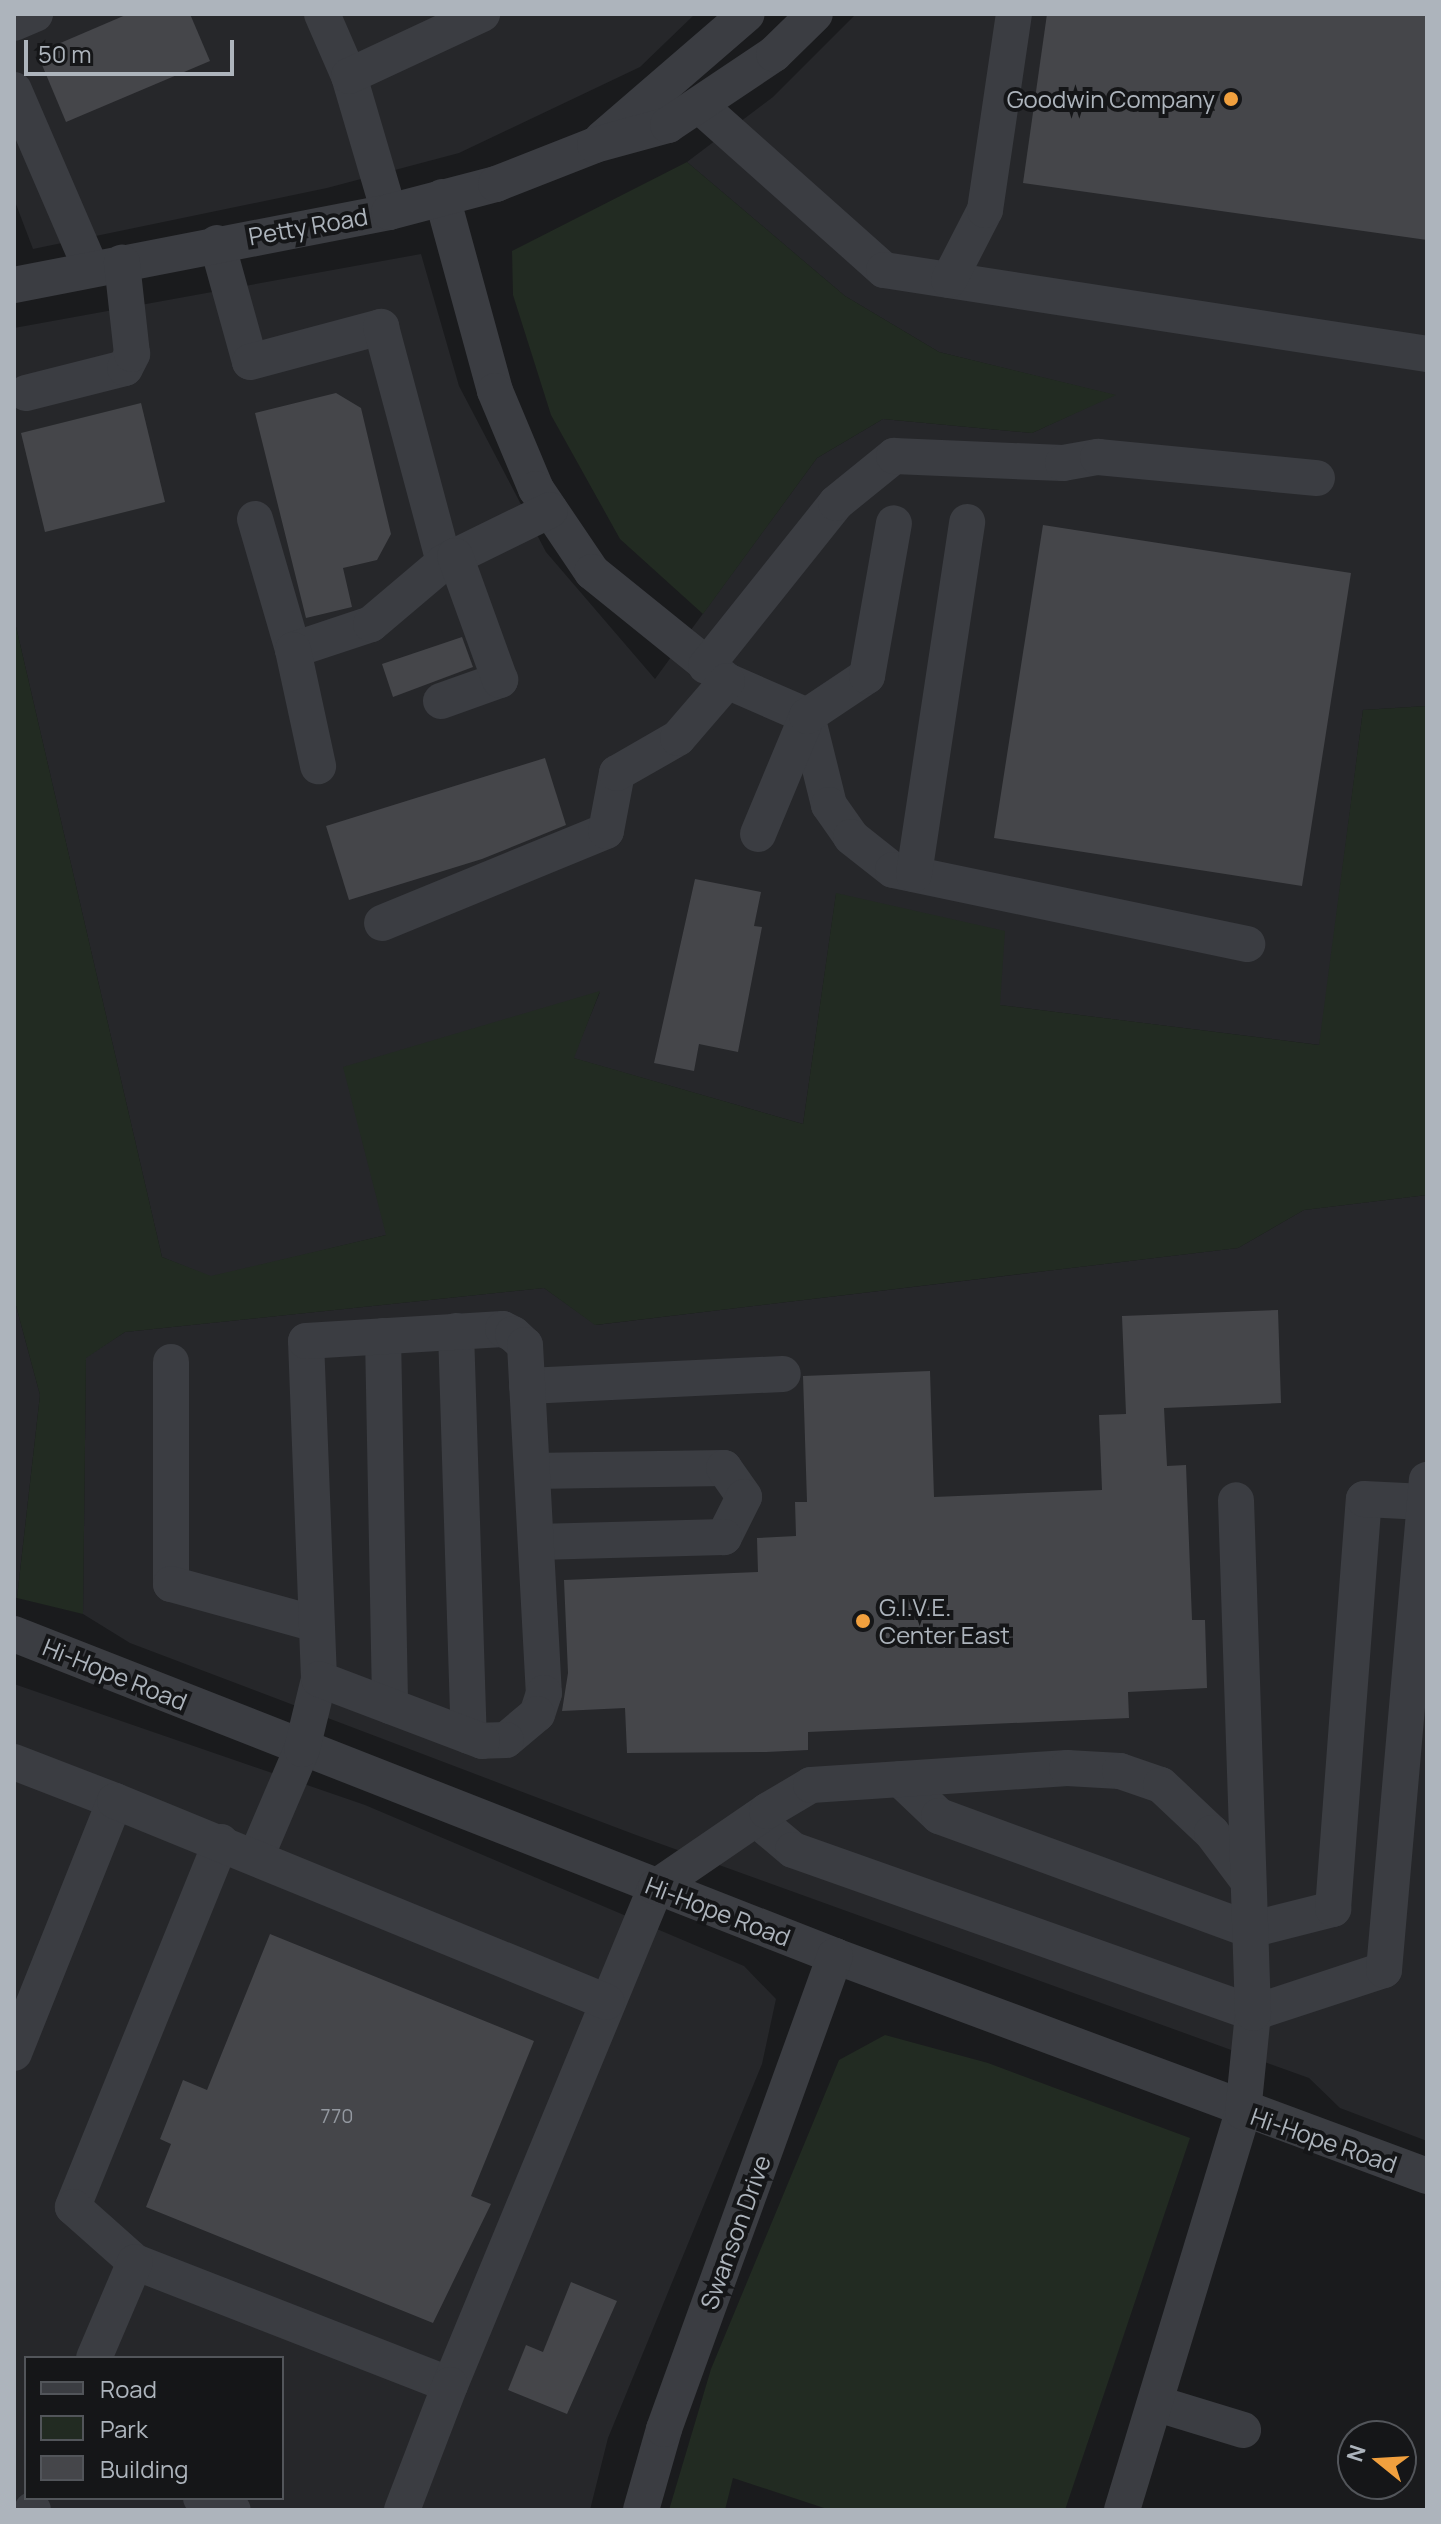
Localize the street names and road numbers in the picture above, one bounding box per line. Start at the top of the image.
street label: Petty Road [246,201,370,251]
street label: Hi-Hope Road [39,1632,191,1716]
street label: Hi-Hope Road [642,1870,794,1952]
street label: Hi-Hope Road [1247,2102,1401,2178]
street label: Swanson Drive [694,2151,776,2313]

